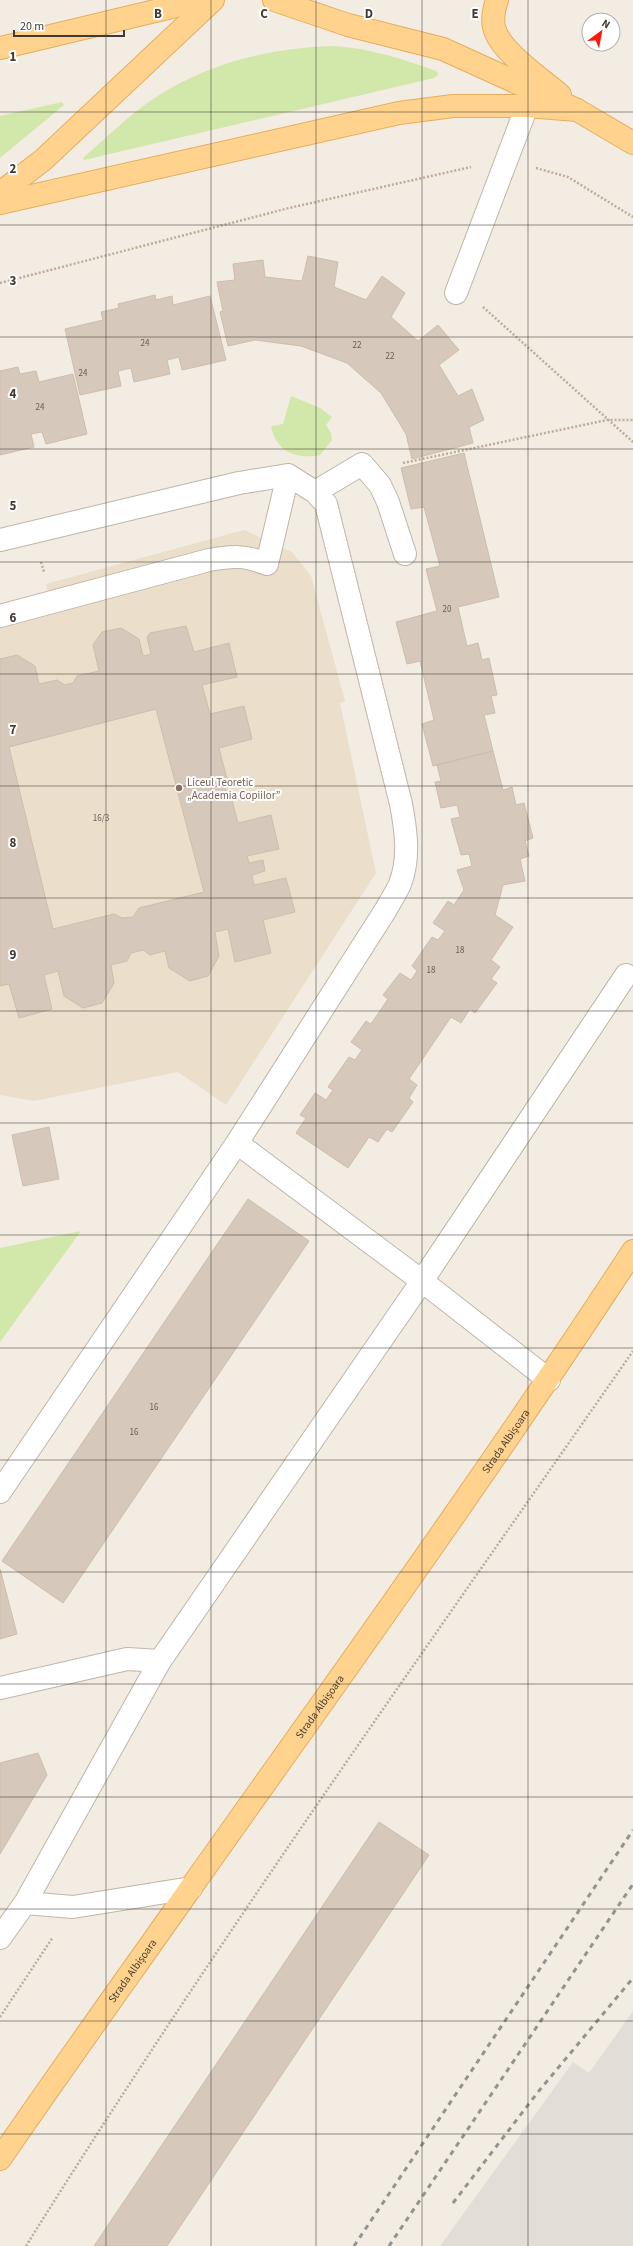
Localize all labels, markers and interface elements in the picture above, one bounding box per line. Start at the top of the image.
text: B [154,5,162,23]
text: C [260,5,268,23]
text: D [365,5,373,23]
text: E [471,5,479,23]
scale bar [14,12,124,38]
north arrow [581,12,621,52]
text: N [599,16,613,32]
text: 20 m [20,18,44,35]
text: 1 [10,48,17,66]
text: 2 [10,160,17,178]
text: 3 [10,272,17,290]
house number: 24 [141,337,150,350]
house number: 22 [353,339,362,352]
house number: 22 [386,350,395,363]
house number: 24 [79,367,88,380]
text: 4 [10,385,17,403]
house number: 24 [36,401,45,414]
text: 5 [10,497,17,515]
house number: 20 [443,603,452,616]
text: 6 [10,609,17,627]
text: 7 [10,721,17,739]
place label: Liceul Teoretic „Academia Copiilor” [187,775,281,803]
marker: Liceul Teoretic „Academia Copiilor” [174,783,184,793]
house number: 16/3 [93,812,110,825]
text: 8 [10,834,17,852]
house number: 18 [456,944,465,957]
text: 9 [10,946,17,964]
house number: 18 [427,964,436,977]
house number: 16 [150,1401,159,1414]
street label: Strada Albișoara [478,1406,533,1477]
house number: 16 [130,1426,139,1439]
street label: Strada Albișoara [292,1672,348,1742]
street label: Strada Albișoara [105,1936,160,2006]

